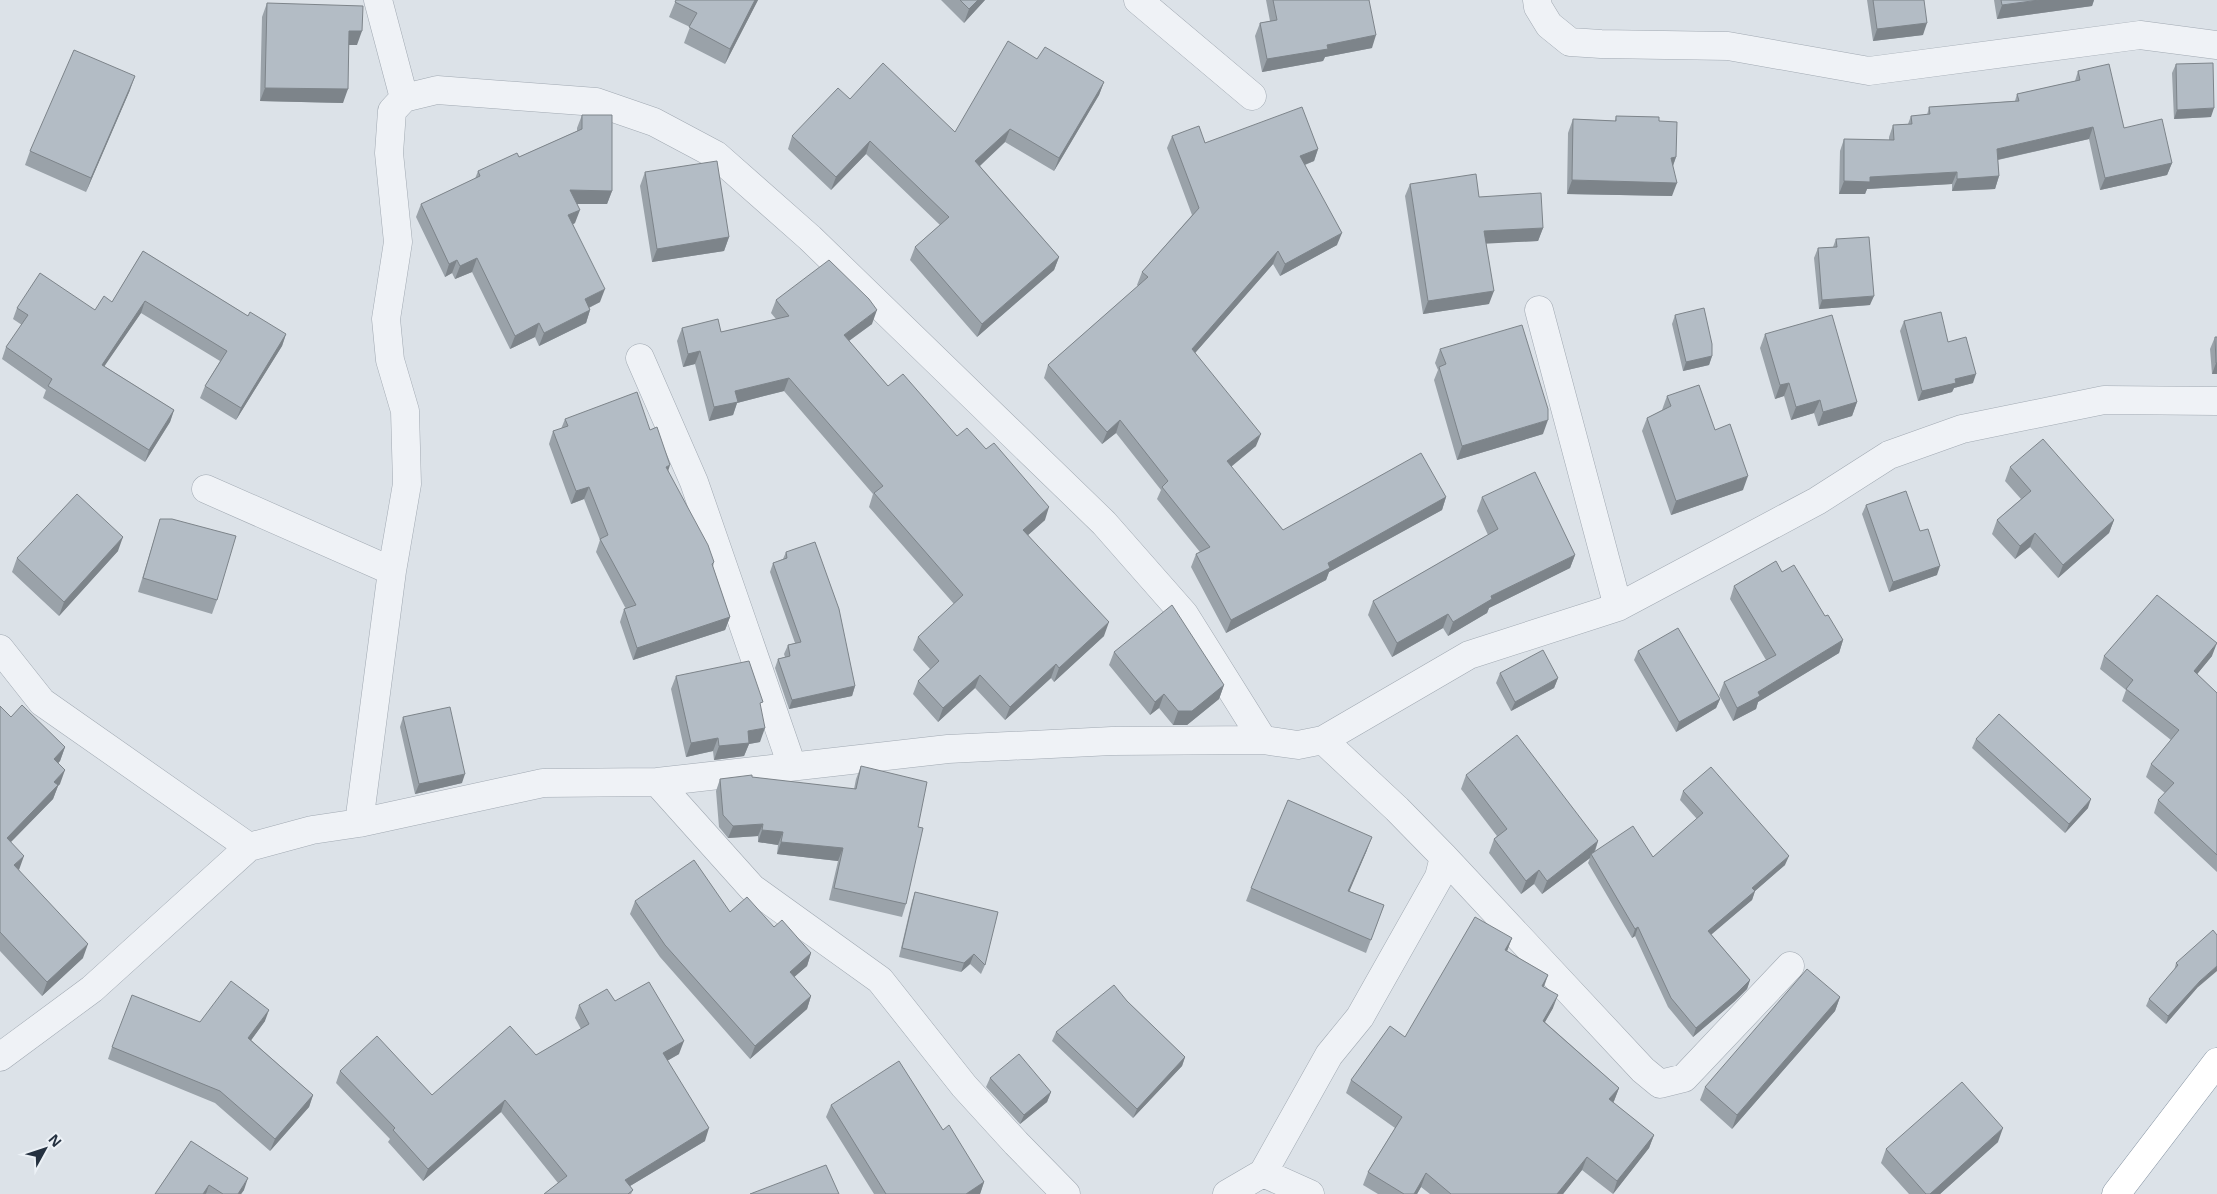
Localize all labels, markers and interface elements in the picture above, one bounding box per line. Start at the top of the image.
north arrow [20,1124,70,1174]
text: N [44,1130,66,1151]

